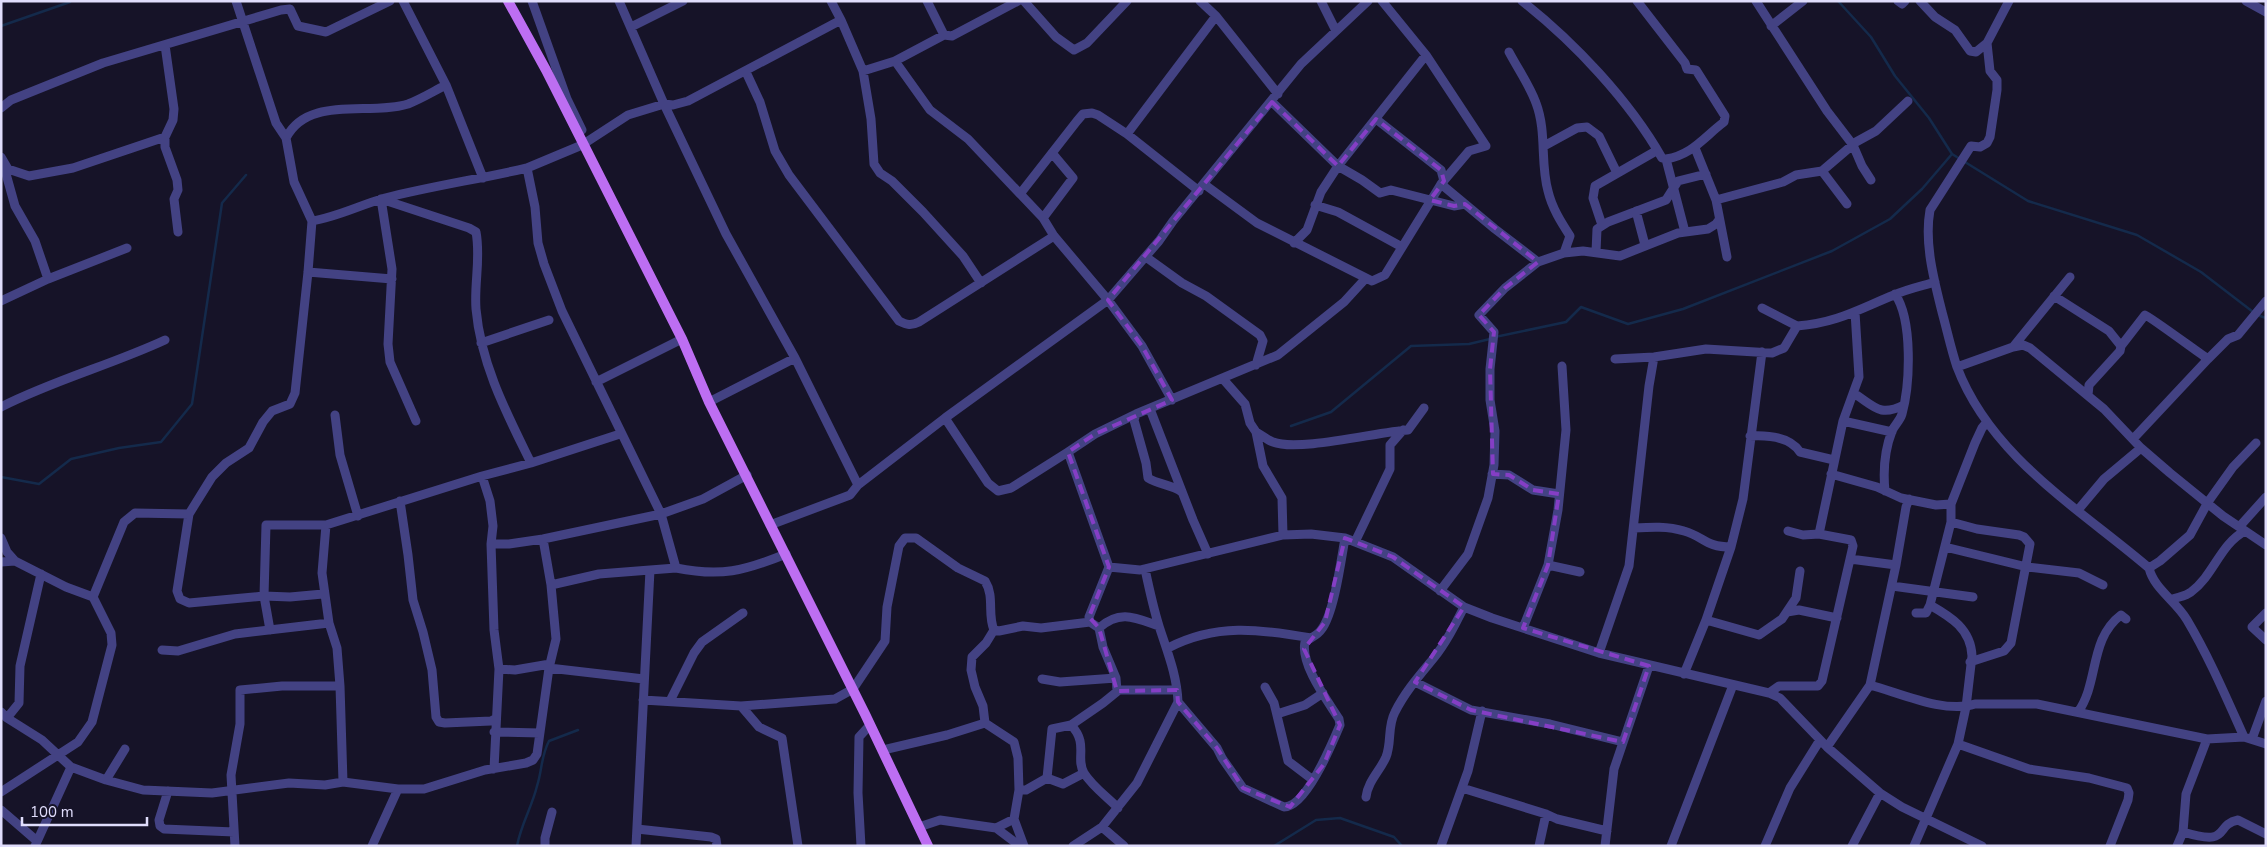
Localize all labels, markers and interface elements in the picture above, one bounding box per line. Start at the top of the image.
scale bar [22,794,148,826]
text: 100 m [30,802,74,822]

